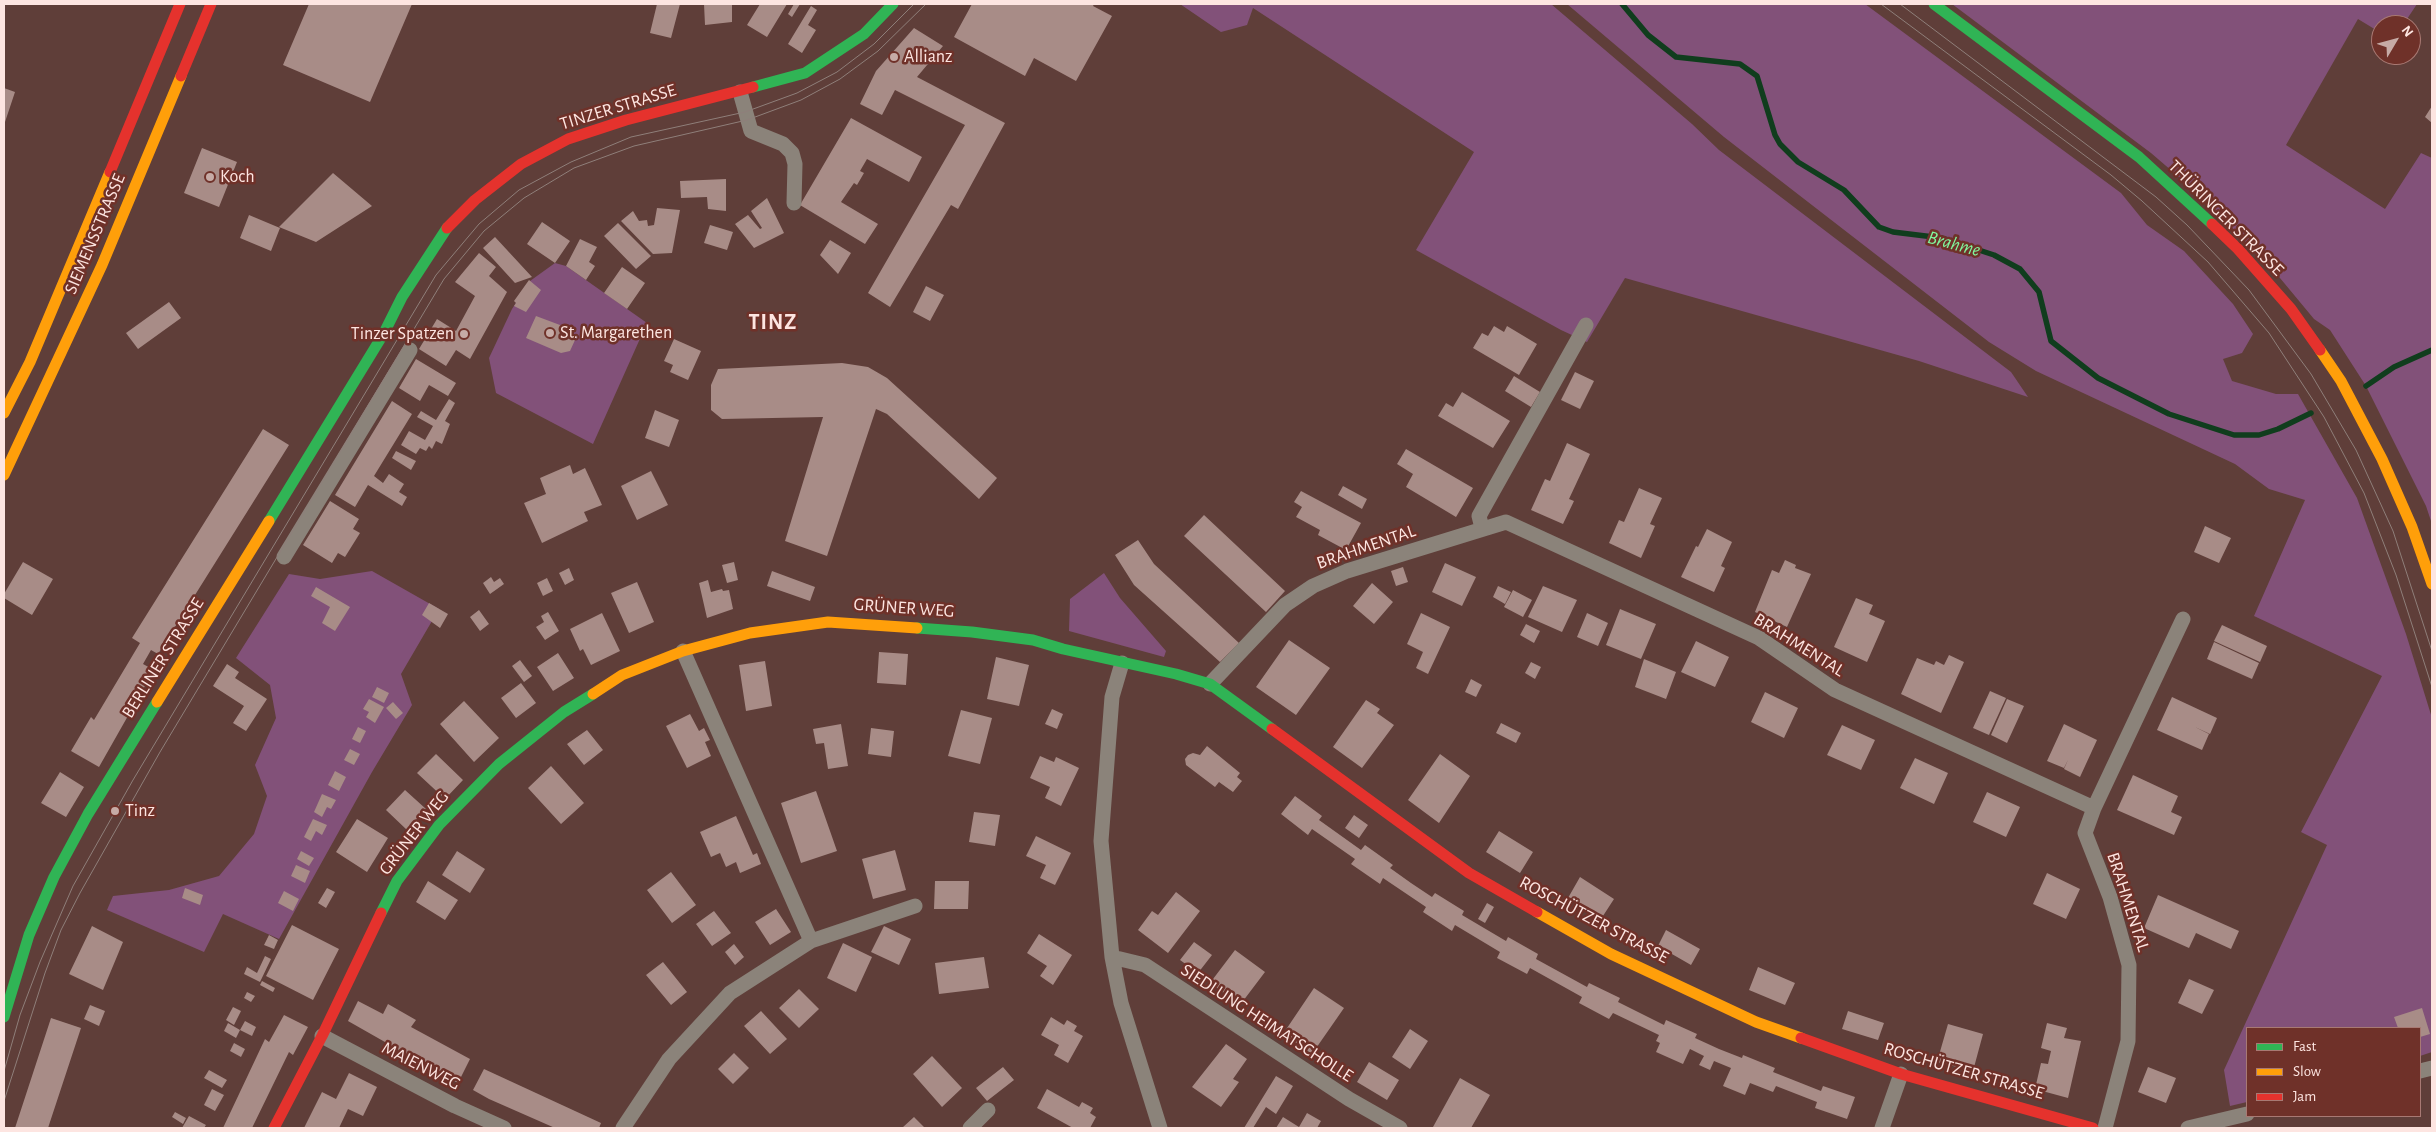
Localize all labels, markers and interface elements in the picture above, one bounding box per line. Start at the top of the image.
north arrow [2371,15,2421,65]
text: N [2399,23,2416,40]
place label: Allianz [904,46,952,68]
marker: Allianz [888,51,900,63]
street label: TINZER STRASSE [557,79,679,135]
street label: THÜRINGER STRASSE [2164,156,2288,280]
place label: Koch [220,166,255,188]
street label: SIEMENSSTRASSE [60,171,130,297]
marker: Koch [204,171,216,183]
water label: Brahme [1925,226,1983,262]
district label: TINZ [748,309,798,335]
place label: St. Margarethen [560,322,672,344]
place label: Tinzer Spatzen [351,323,454,345]
marker: St. Margarethen [544,327,556,339]
marker: Tinzer Spatzen [458,328,470,340]
street label: BRAHMENTAL [1314,520,1418,574]
street label: BERLINER STRASSE [117,594,209,722]
street label: GRÜNER WEG [853,594,955,622]
street label: BRAHMENTAL [1750,609,1848,681]
street label: GRÜNER WEG [374,787,454,879]
place label: Tinz [125,800,155,822]
marker: Tinz [109,805,121,817]
street label: BRAHMENTAL [2102,850,2154,954]
street label: ROSCHÜTZER STRASSE [1516,872,1672,968]
street label: SIEDLUNG HEIMATSCHOLLE [1177,959,1357,1087]
legend [2246,1027,2421,1117]
street label: MAIENWEG [378,1037,464,1095]
street label: ROSCHÜTZER STRASSE [1881,1038,2047,1104]
text: Fast [2293,1039,2316,1054]
text: Slow [2293,1064,2321,1079]
text: Jam [2293,1089,2316,1104]

